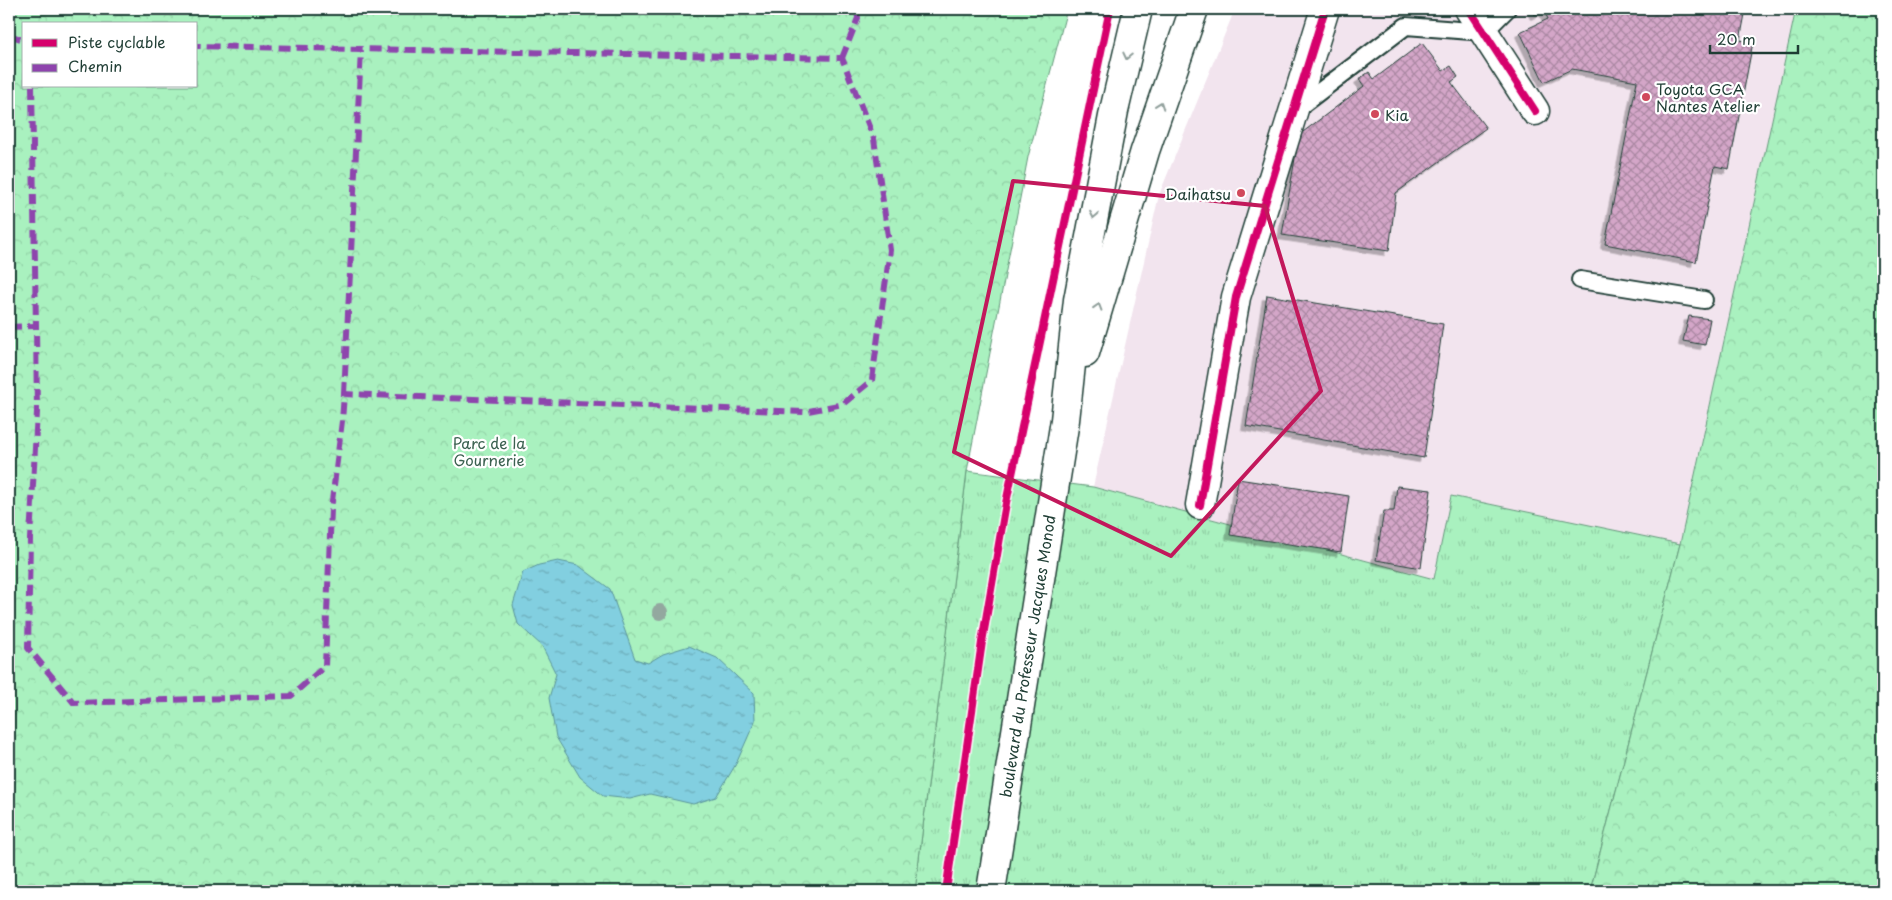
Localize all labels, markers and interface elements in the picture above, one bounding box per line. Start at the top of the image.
legend [22,22,198,88]
scale bar [1710,22,1797,54]
text: 20 m [1717,27,1756,50]
text: Piste cyclable [68,30,165,53]
one-way arrow [1122,52,1133,61]
text: Chemin [68,54,122,77]
place label: Toyota GCA Nantes Atelier [1656,77,1760,117]
marker: Toyota GCA Nantes Atelier [1640,91,1652,103]
one-way arrow [1155,102,1165,110]
place label: Kia [1385,103,1409,126]
marker: Kia [1369,108,1381,120]
place label: Daihatsu [1165,182,1231,205]
marker: Daihatsu [1235,187,1247,199]
one-way arrow [1089,211,1100,220]
one-way arrow [1093,303,1103,311]
park label: Parc de la Gournerie [452,431,526,471]
street label: boulevard du Professeur Jacques Monod [993,513,1061,799]

